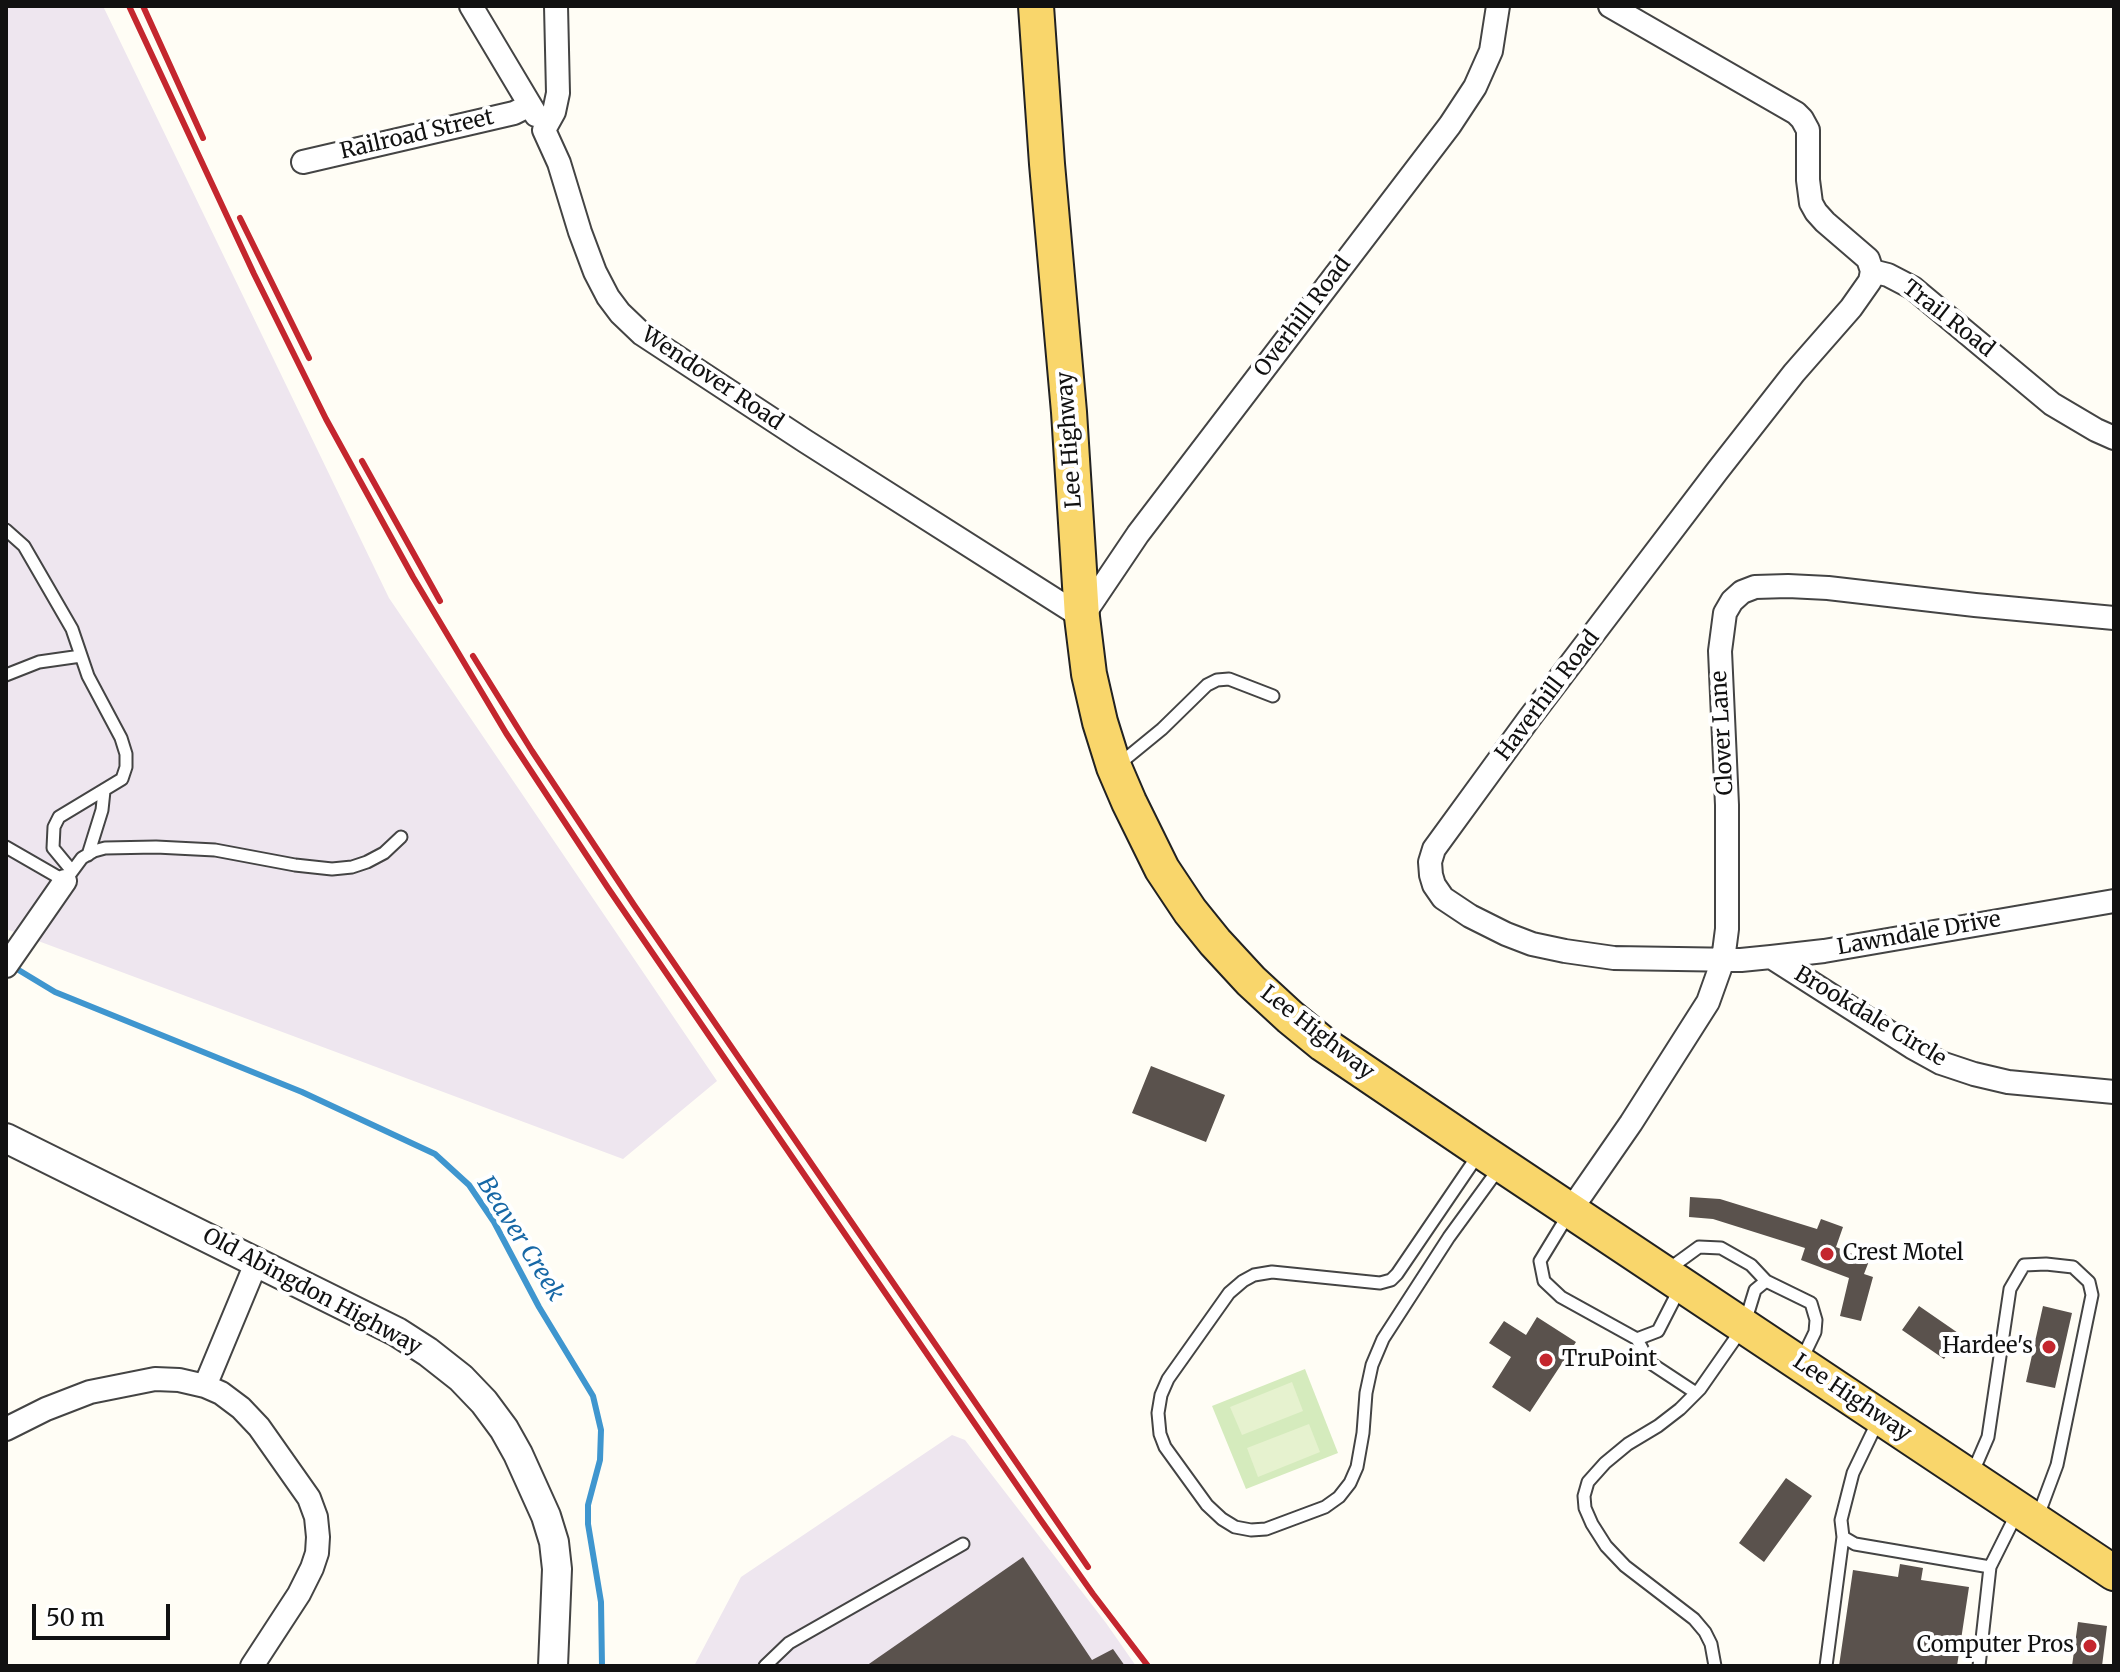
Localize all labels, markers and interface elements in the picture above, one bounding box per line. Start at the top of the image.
street label: Railroad Street [338,104,496,166]
street label: Overhill Road [1249,252,1357,382]
street label: Trail Road [1897,275,1999,363]
street label: Wendover Road [636,322,788,436]
street label: Lee Highway [1052,371,1088,509]
street label: Haverhill Road [1491,626,1605,766]
street label: Clover Lane [1707,670,1739,796]
street label: Lawndale Drive [1835,907,2003,961]
street label: Brookdale Circle [1789,961,1951,1073]
street label: Lee Highway [1255,980,1379,1086]
water label: Beaver Creek [470,1171,570,1307]
street label: Old Abingdon Highway [198,1223,426,1361]
place label: Crest Motel [1843,1241,1964,1267]
marker: Crest Motel [1818,1245,1836,1263]
place label: Hardee's [1942,1334,2033,1360]
marker: Hardee's [2040,1338,2058,1356]
place label: TruPoint [1562,1347,1657,1373]
street label: Lee Highway [1788,1349,1916,1447]
marker: TruPoint [1537,1351,1555,1369]
scale bar [36,1588,174,1638]
text: 50 m [46,1602,105,1633]
place label: Computer Pros [1917,1633,2074,1659]
marker: Computer Pros [2081,1637,2099,1655]

